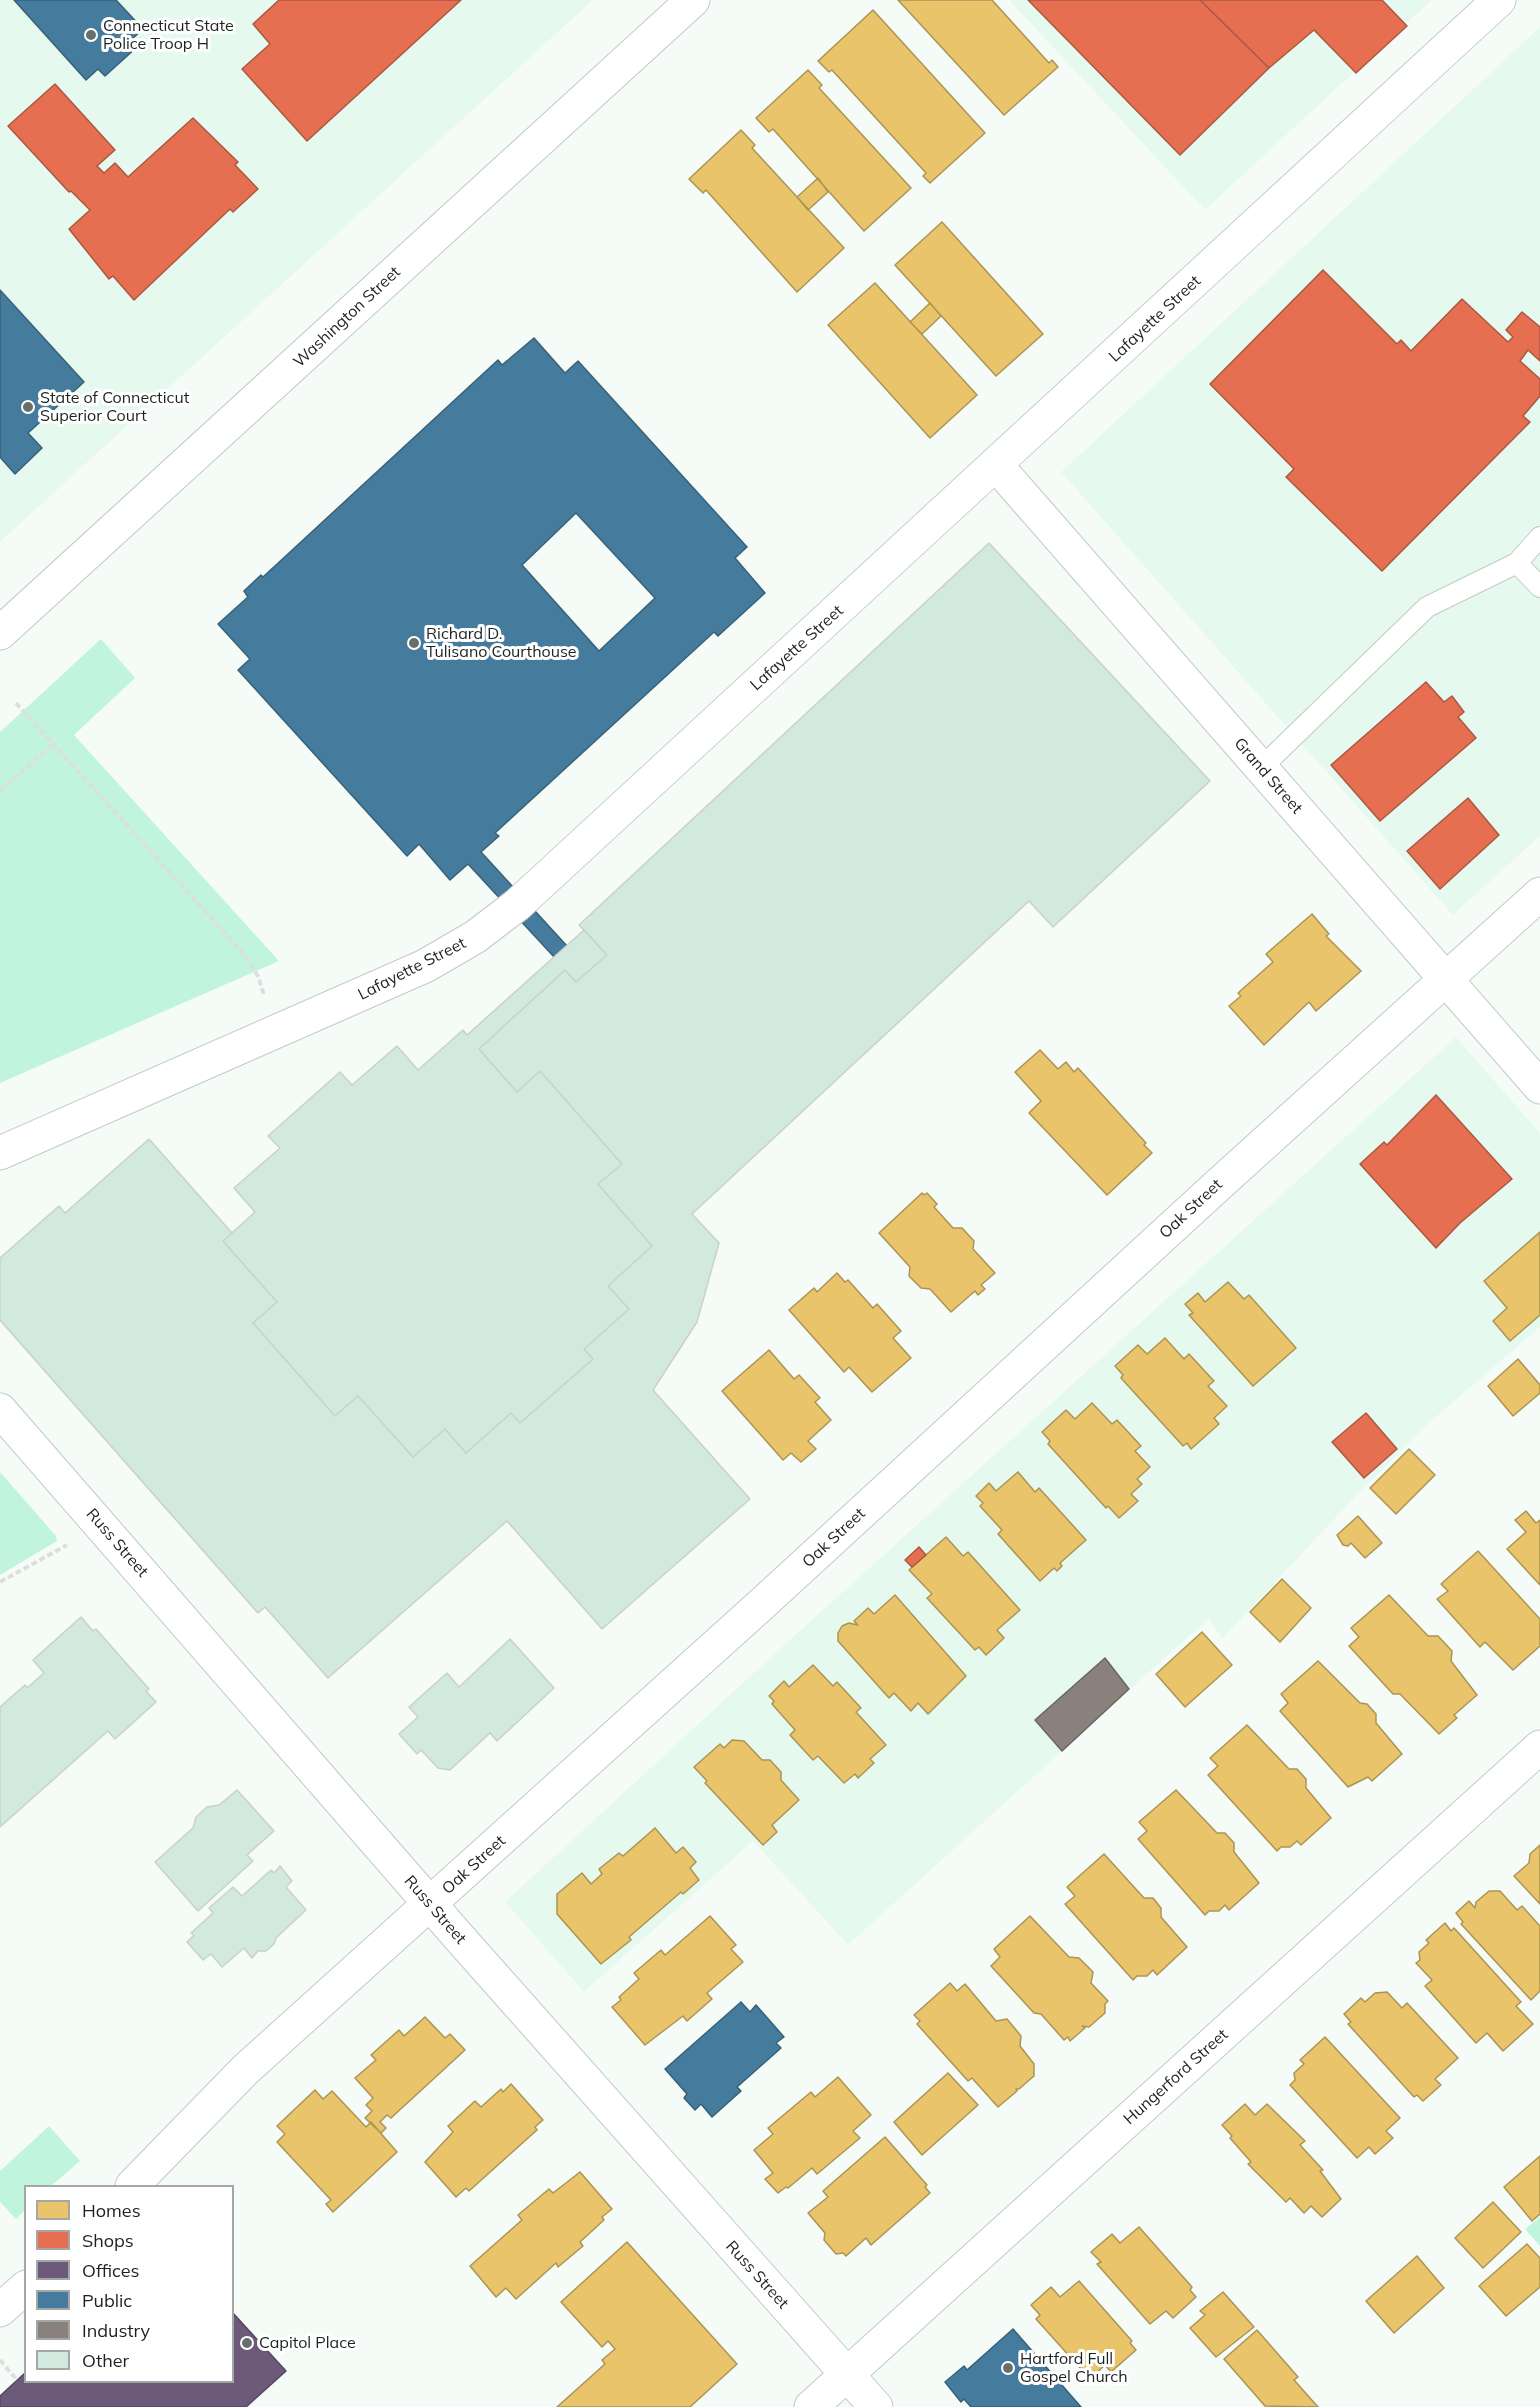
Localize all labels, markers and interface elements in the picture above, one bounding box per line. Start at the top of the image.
place label: Connecticut State Police Troop H [103,16,234,54]
marker: Connecticut State Police Troop H [84,28,98,42]
street label: Washington Street [290,263,404,371]
street label: Lafayette Street [1105,272,1205,366]
place label: State of Connecticut Superior Court [40,388,189,426]
marker: State of Connecticut Superior Court [21,400,35,414]
street label: Lafayette Street [747,601,847,695]
place label: Richard D. Tulisano Courthouse [426,624,577,662]
marker: Richard D. Tulisano Courthouse [407,636,421,650]
street label: Grand Street [1230,734,1306,818]
street label: Lafayette Street [355,934,469,1004]
street label: Oak Street [1156,1175,1226,1243]
street label: Oak Street [799,1504,869,1572]
street label: Russ Street [82,1505,152,1581]
street label: Oak Street [438,1832,510,1898]
street label: Russ Street [400,1872,470,1948]
street label: Hungerford Street [1120,2025,1232,2129]
legend [24,2185,234,2383]
text: Homes [82,2199,141,2222]
text: Shops [82,2229,134,2252]
street label: Russ Street [722,2237,792,2313]
text: Offices [82,2259,139,2282]
text: Public [82,2289,132,2312]
text: Industry [82,2319,150,2342]
place label: Capitol Place [259,2333,356,2353]
marker: Capitol Place [240,2336,254,2350]
text: Other [82,2349,129,2372]
place label: Hartford Full Gospel Church [1020,2349,1128,2387]
marker: Hartford Full Gospel Church [1001,2361,1015,2375]

